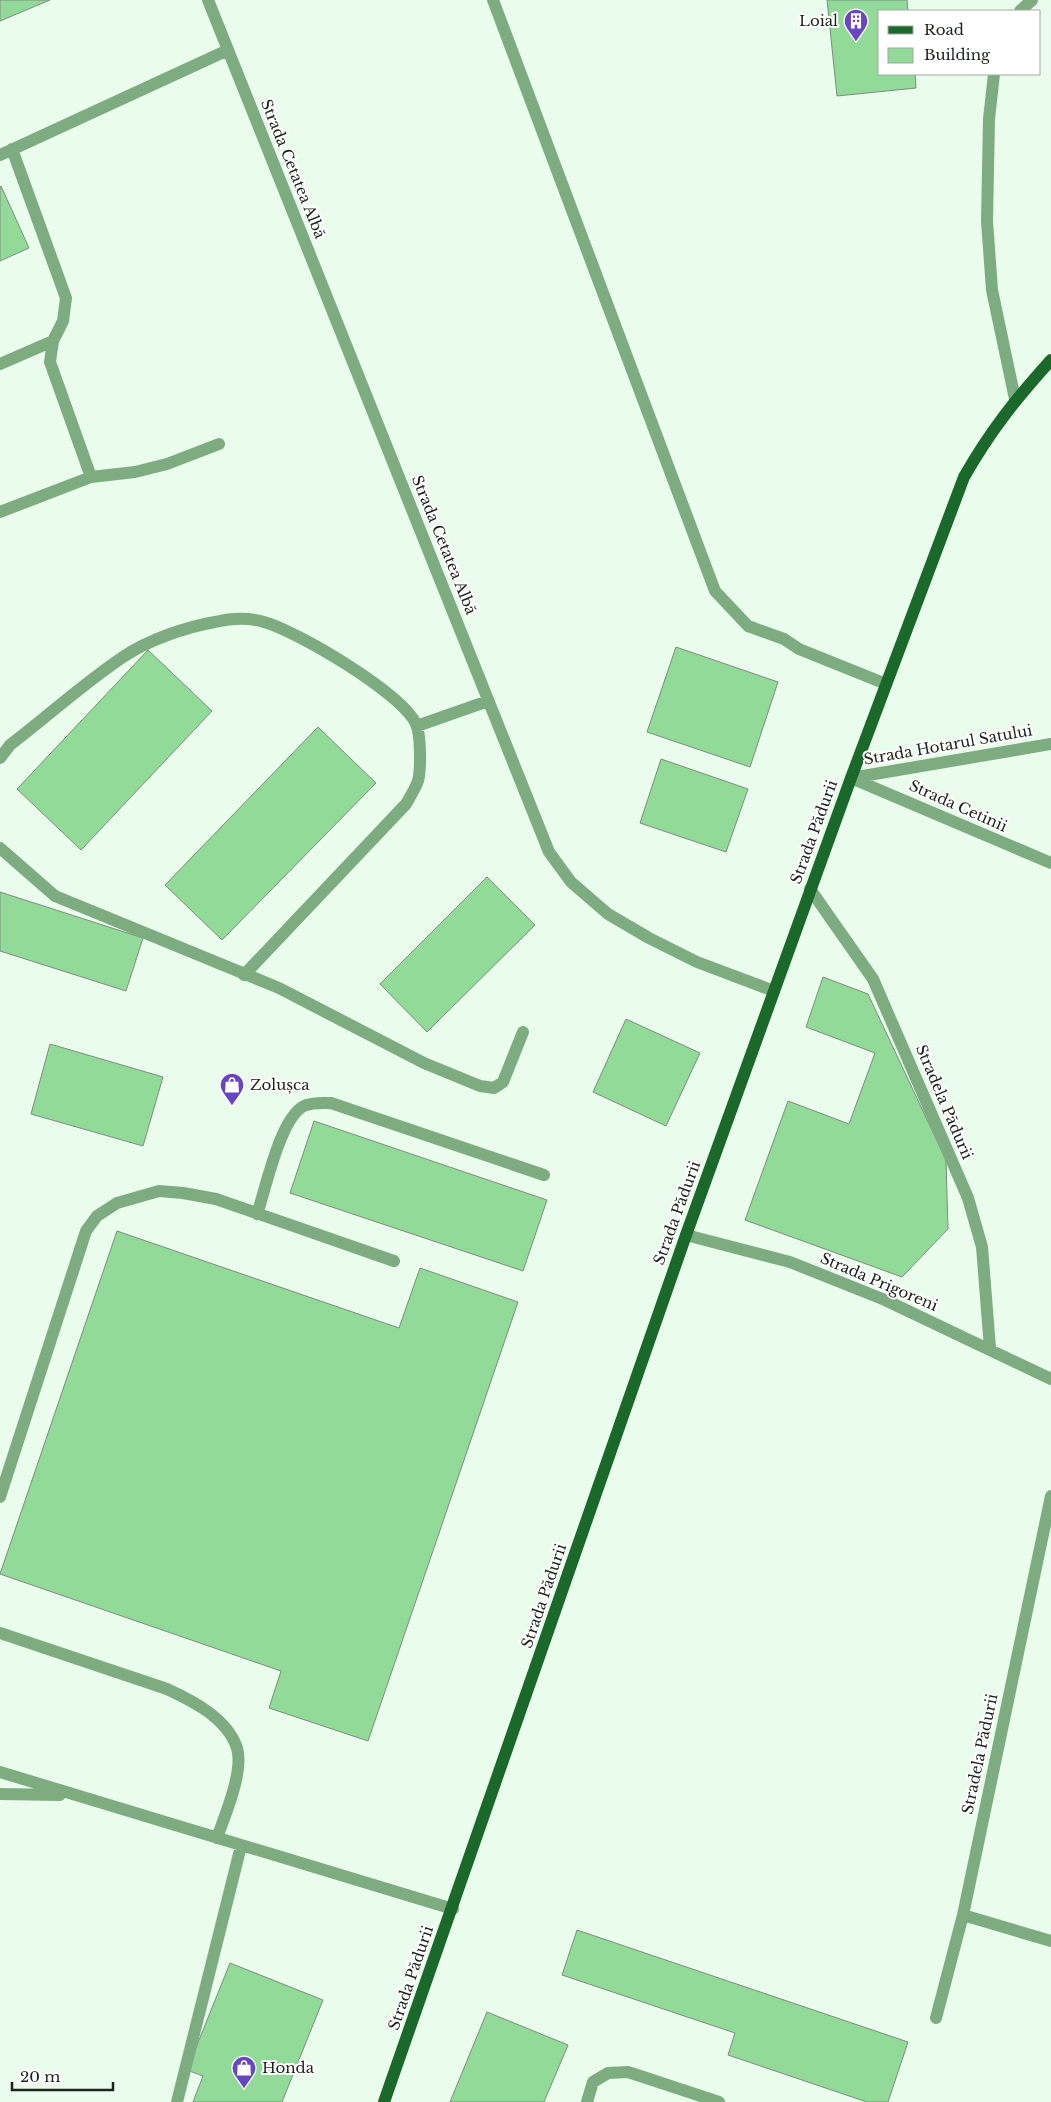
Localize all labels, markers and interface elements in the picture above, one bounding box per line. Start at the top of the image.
building icon: Loial [843,8,869,42]
legend [878,10,1041,75]
place label: Loial [799,11,838,30]
text: Road [924,20,964,39]
text: Building [924,45,991,64]
street label: Strada Cetatea Albă [257,96,330,242]
street label: Strada Cetatea Albă [408,472,481,618]
street label: Strada Hotarul Satului [862,720,1034,769]
street label: Strada Cetinii [906,775,1010,836]
street label: Strada Pădurii [786,777,841,886]
street label: Stradela Pădurii [912,1042,977,1162]
shop icon: Zolușca [219,1072,245,1106]
place label: Zolușca [250,1075,310,1094]
street label: Strada Pădurii [649,1158,704,1267]
street label: Strada Prigoreni [818,1248,941,1315]
street label: Strada Pădurii [517,1541,570,1651]
street label: Stradela Pădurii [957,1692,1002,1816]
street label: Strada Pădurii [384,1923,437,2033]
shop icon: Honda [231,2055,257,2089]
place label: Honda [262,2058,315,2077]
scale bar [12,2060,114,2092]
text: 20 m [20,2067,60,2086]

